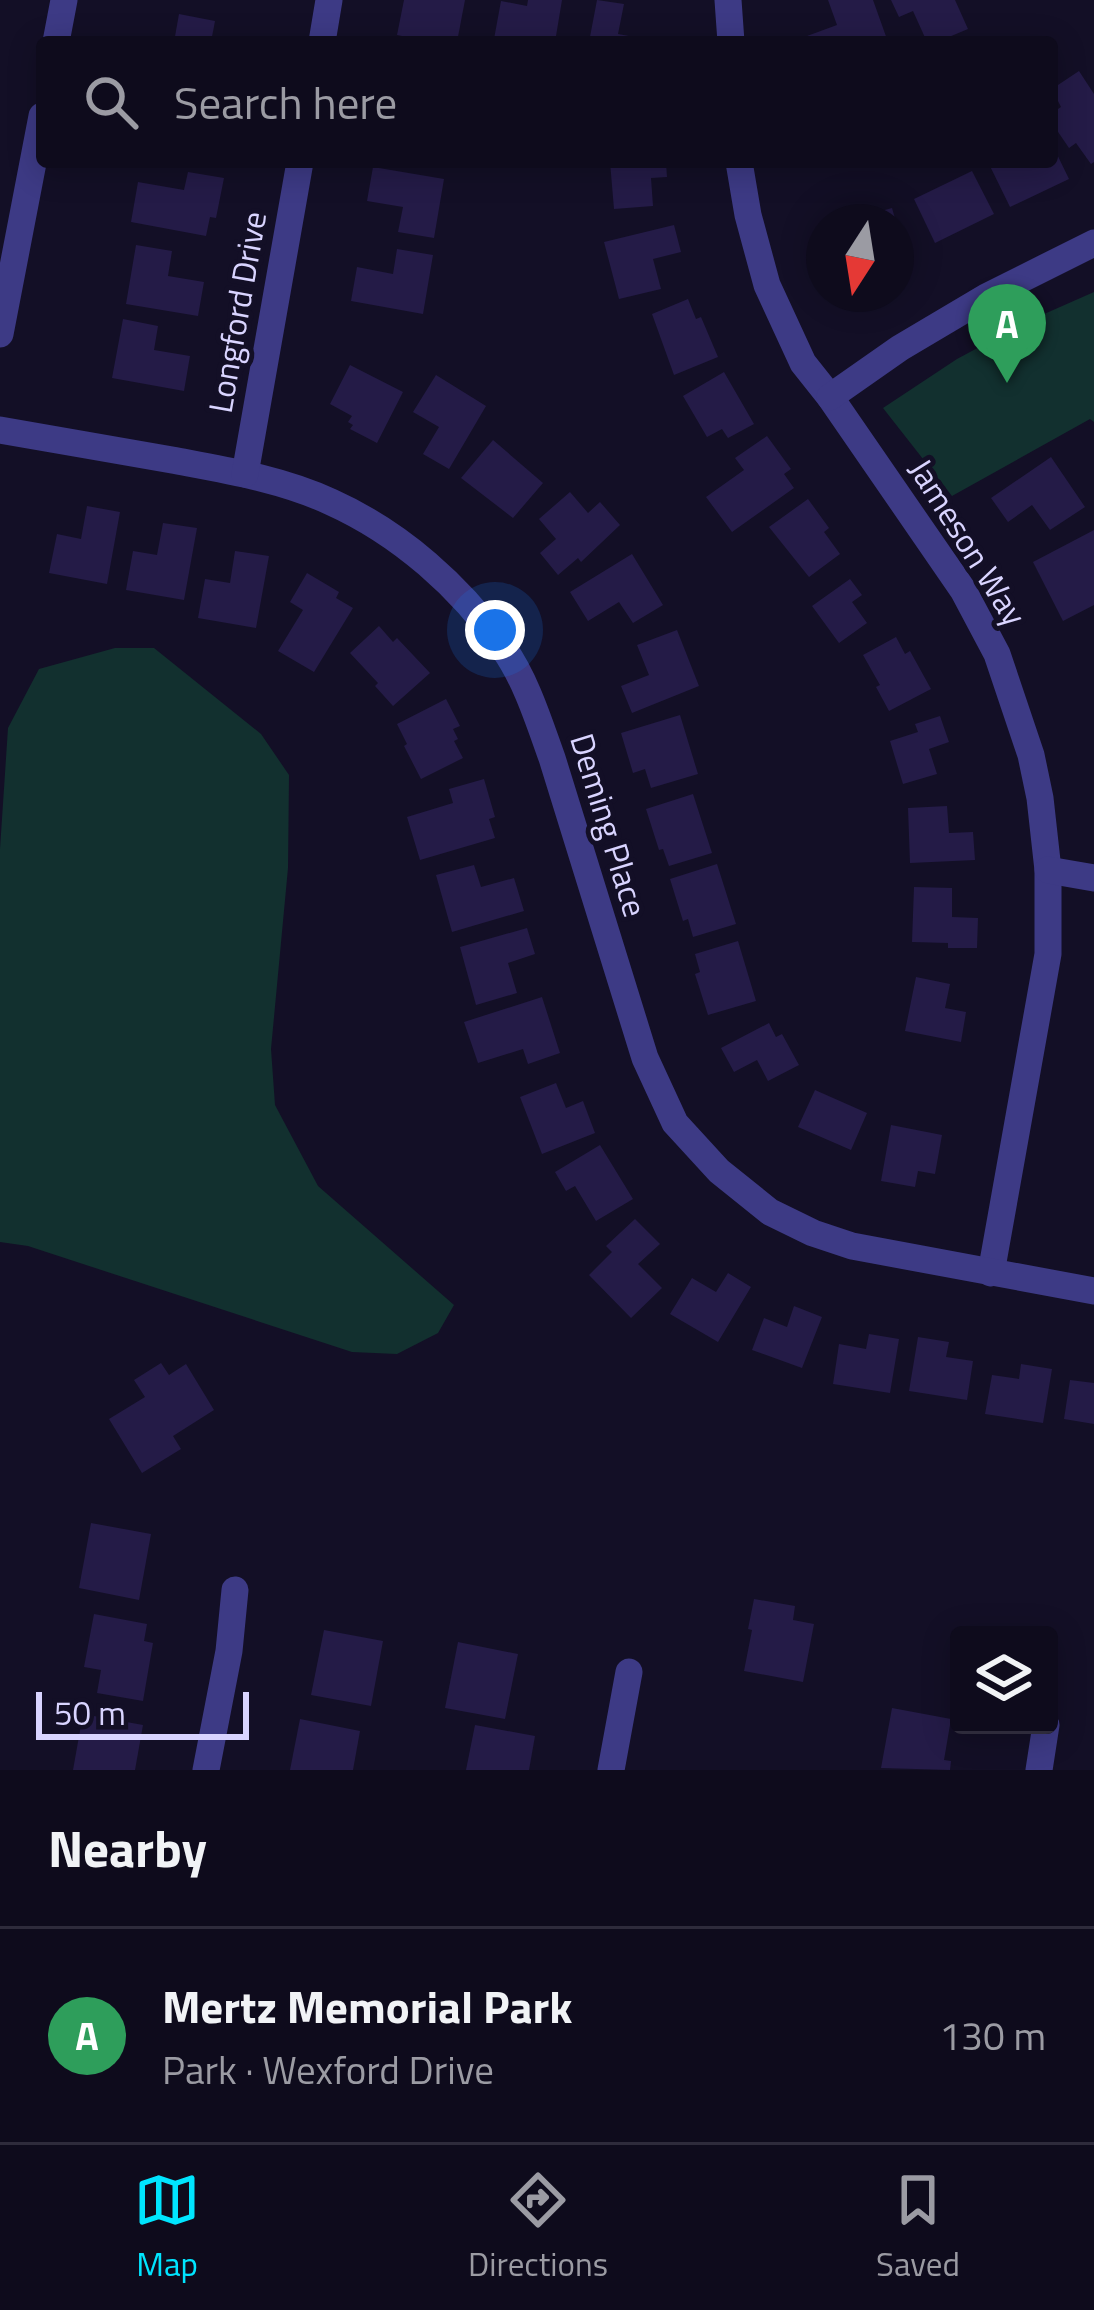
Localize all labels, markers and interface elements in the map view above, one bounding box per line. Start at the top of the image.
search box [36,36,1058,168]
text: Search here [174,68,397,136]
icon: search [78,69,144,135]
north arrow [806,204,914,312]
street label: Longford Drive [195,207,279,417]
pin: A [968,284,1046,383]
street label: Jameson Way [897,449,1039,635]
your location [465,600,525,660]
street label: Deming Place [557,727,661,923]
map controls [950,1626,1058,1734]
button: layers [950,1626,1058,1734]
scale bar [36,1686,249,1739]
text: 50 m [54,1688,126,1738]
text: Nearby [48,1809,207,1887]
text: Mertz Memorial Park [162,1972,572,2040]
text: A [75,2006,99,2065]
text: 130 m [939,2006,1046,2065]
text: Park · Wexford Drive [162,2040,494,2099]
tab: Map [134,2167,200,2289]
tab: Directions [468,2167,608,2289]
tab: Saved [876,2167,960,2289]

